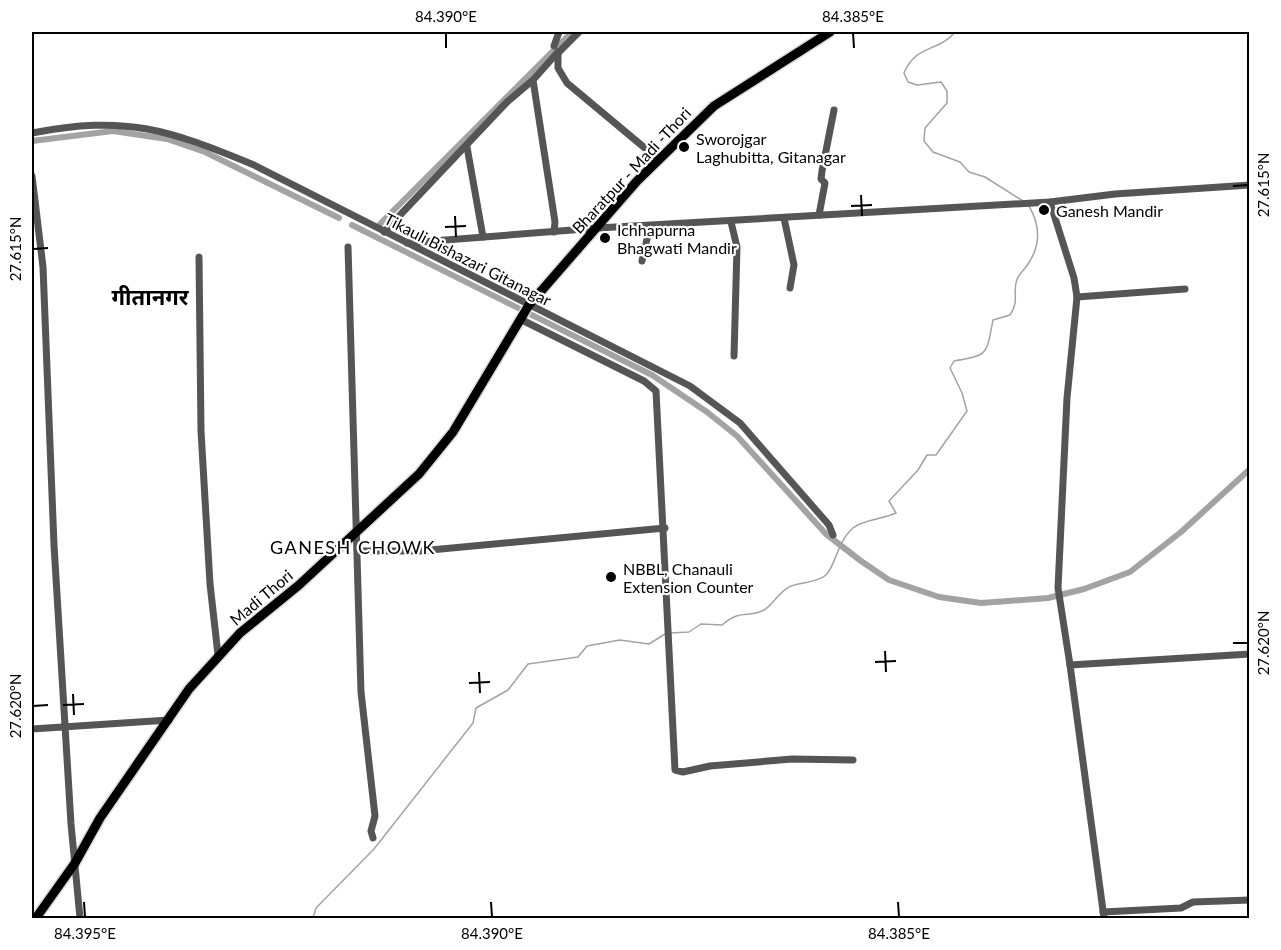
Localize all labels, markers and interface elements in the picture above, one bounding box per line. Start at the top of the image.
text: 84.390°E [415,7,477,25]
text: 84.385°E [822,7,884,25]
street label: Bharatpur - Madi -Thori [568,103,694,237]
place label: Sworojgar Laghubitta, Gitanagar [696,129,846,166]
marker: Sworojgar Laghubitta, Gitanagar [677,140,691,154]
text: 27.615°N [1254,153,1272,217]
place label: Ganesh Mandir [1056,201,1163,220]
marker: Ganesh Mandir [1037,203,1051,217]
street label: Tikauli Bishazari Gitanagar [381,209,555,310]
text: 27.615°N [6,217,24,281]
place label: Ichhapurna Bhagwati Mandir [617,220,737,257]
marker: Ichhapurna Bhagwati Mandir [598,231,612,245]
district label: गीतानगर [112,283,190,310]
district label: GANESH CHOWK [270,536,436,558]
place label: NBBL, Chanauli Extension Counter [623,559,754,596]
street label: Madi Thori [226,565,296,629]
marker: NBBL, Chanauli Extension Counter [604,570,618,584]
text: 27.620°N [1254,611,1272,675]
text: 27.620°N [6,674,24,738]
text: 84.395°E [54,924,116,942]
text: 84.390°E [461,924,523,942]
text: 84.385°E [868,924,930,942]

